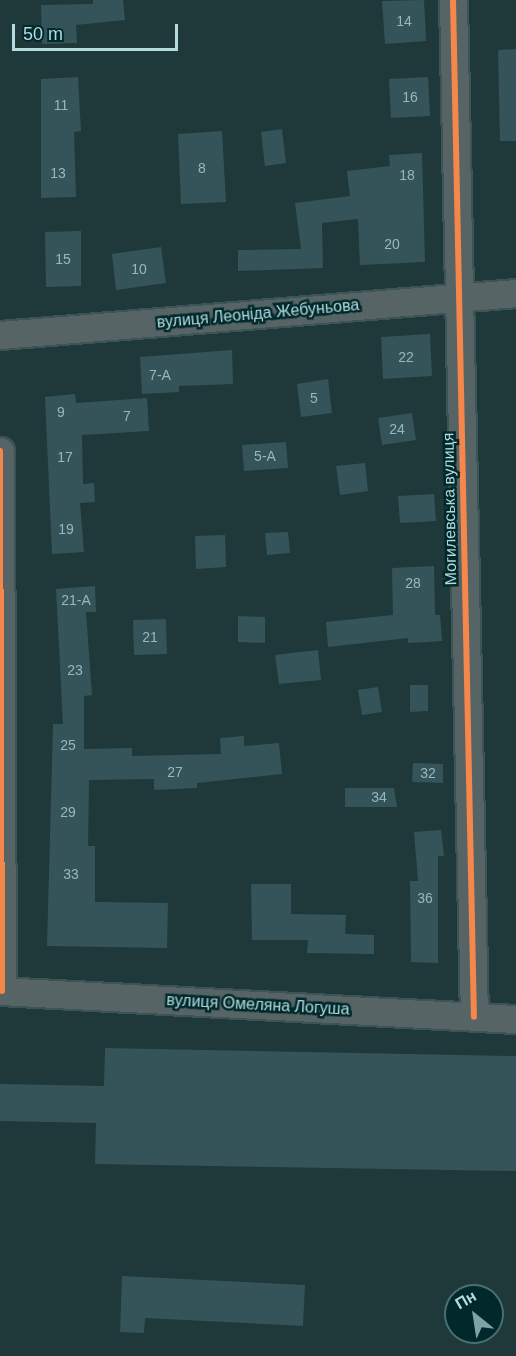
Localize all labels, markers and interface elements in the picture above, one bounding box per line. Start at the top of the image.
scale bar [15,12,182,50]
house number: 14 [396,13,412,29]
text: 50 m [23,24,63,44]
house number: 16 [402,89,418,105]
house number: 11 [54,97,68,113]
house number: 8 [198,160,206,176]
house number: 13 [50,165,66,181]
house number: 18 [399,167,415,183]
house number: 20 [384,236,400,252]
house number: 15 [55,251,71,267]
house number: 10 [131,261,147,277]
street label: вулиця Леоніда Жебуньова [156,296,360,332]
house number: 22 [398,349,414,365]
house number: 7-А [149,367,171,383]
house number: 5 [310,390,318,406]
house number: 9 [57,404,65,420]
house number: 7 [123,408,131,424]
house number: 24 [389,421,405,437]
street label: Могилевська вулиця [439,433,461,585]
house number: 5-А [254,448,276,464]
house number: 17 [57,449,73,465]
house number: 19 [58,521,74,537]
house number: 28 [405,575,421,591]
house number: 21-А [61,592,91,608]
house number: 21 [142,629,158,645]
house number: 23 [67,662,83,678]
house number: 25 [60,737,76,753]
house number: 27 [167,764,183,780]
house number: 32 [420,765,436,781]
house number: 34 [371,789,387,805]
house number: 29 [60,804,76,820]
house number: 33 [63,866,79,882]
house number: 36 [417,890,433,906]
street label: вулиця Омеляна Логуша [166,991,350,1019]
north arrow [444,1284,504,1344]
text: Пн [452,1287,479,1312]

